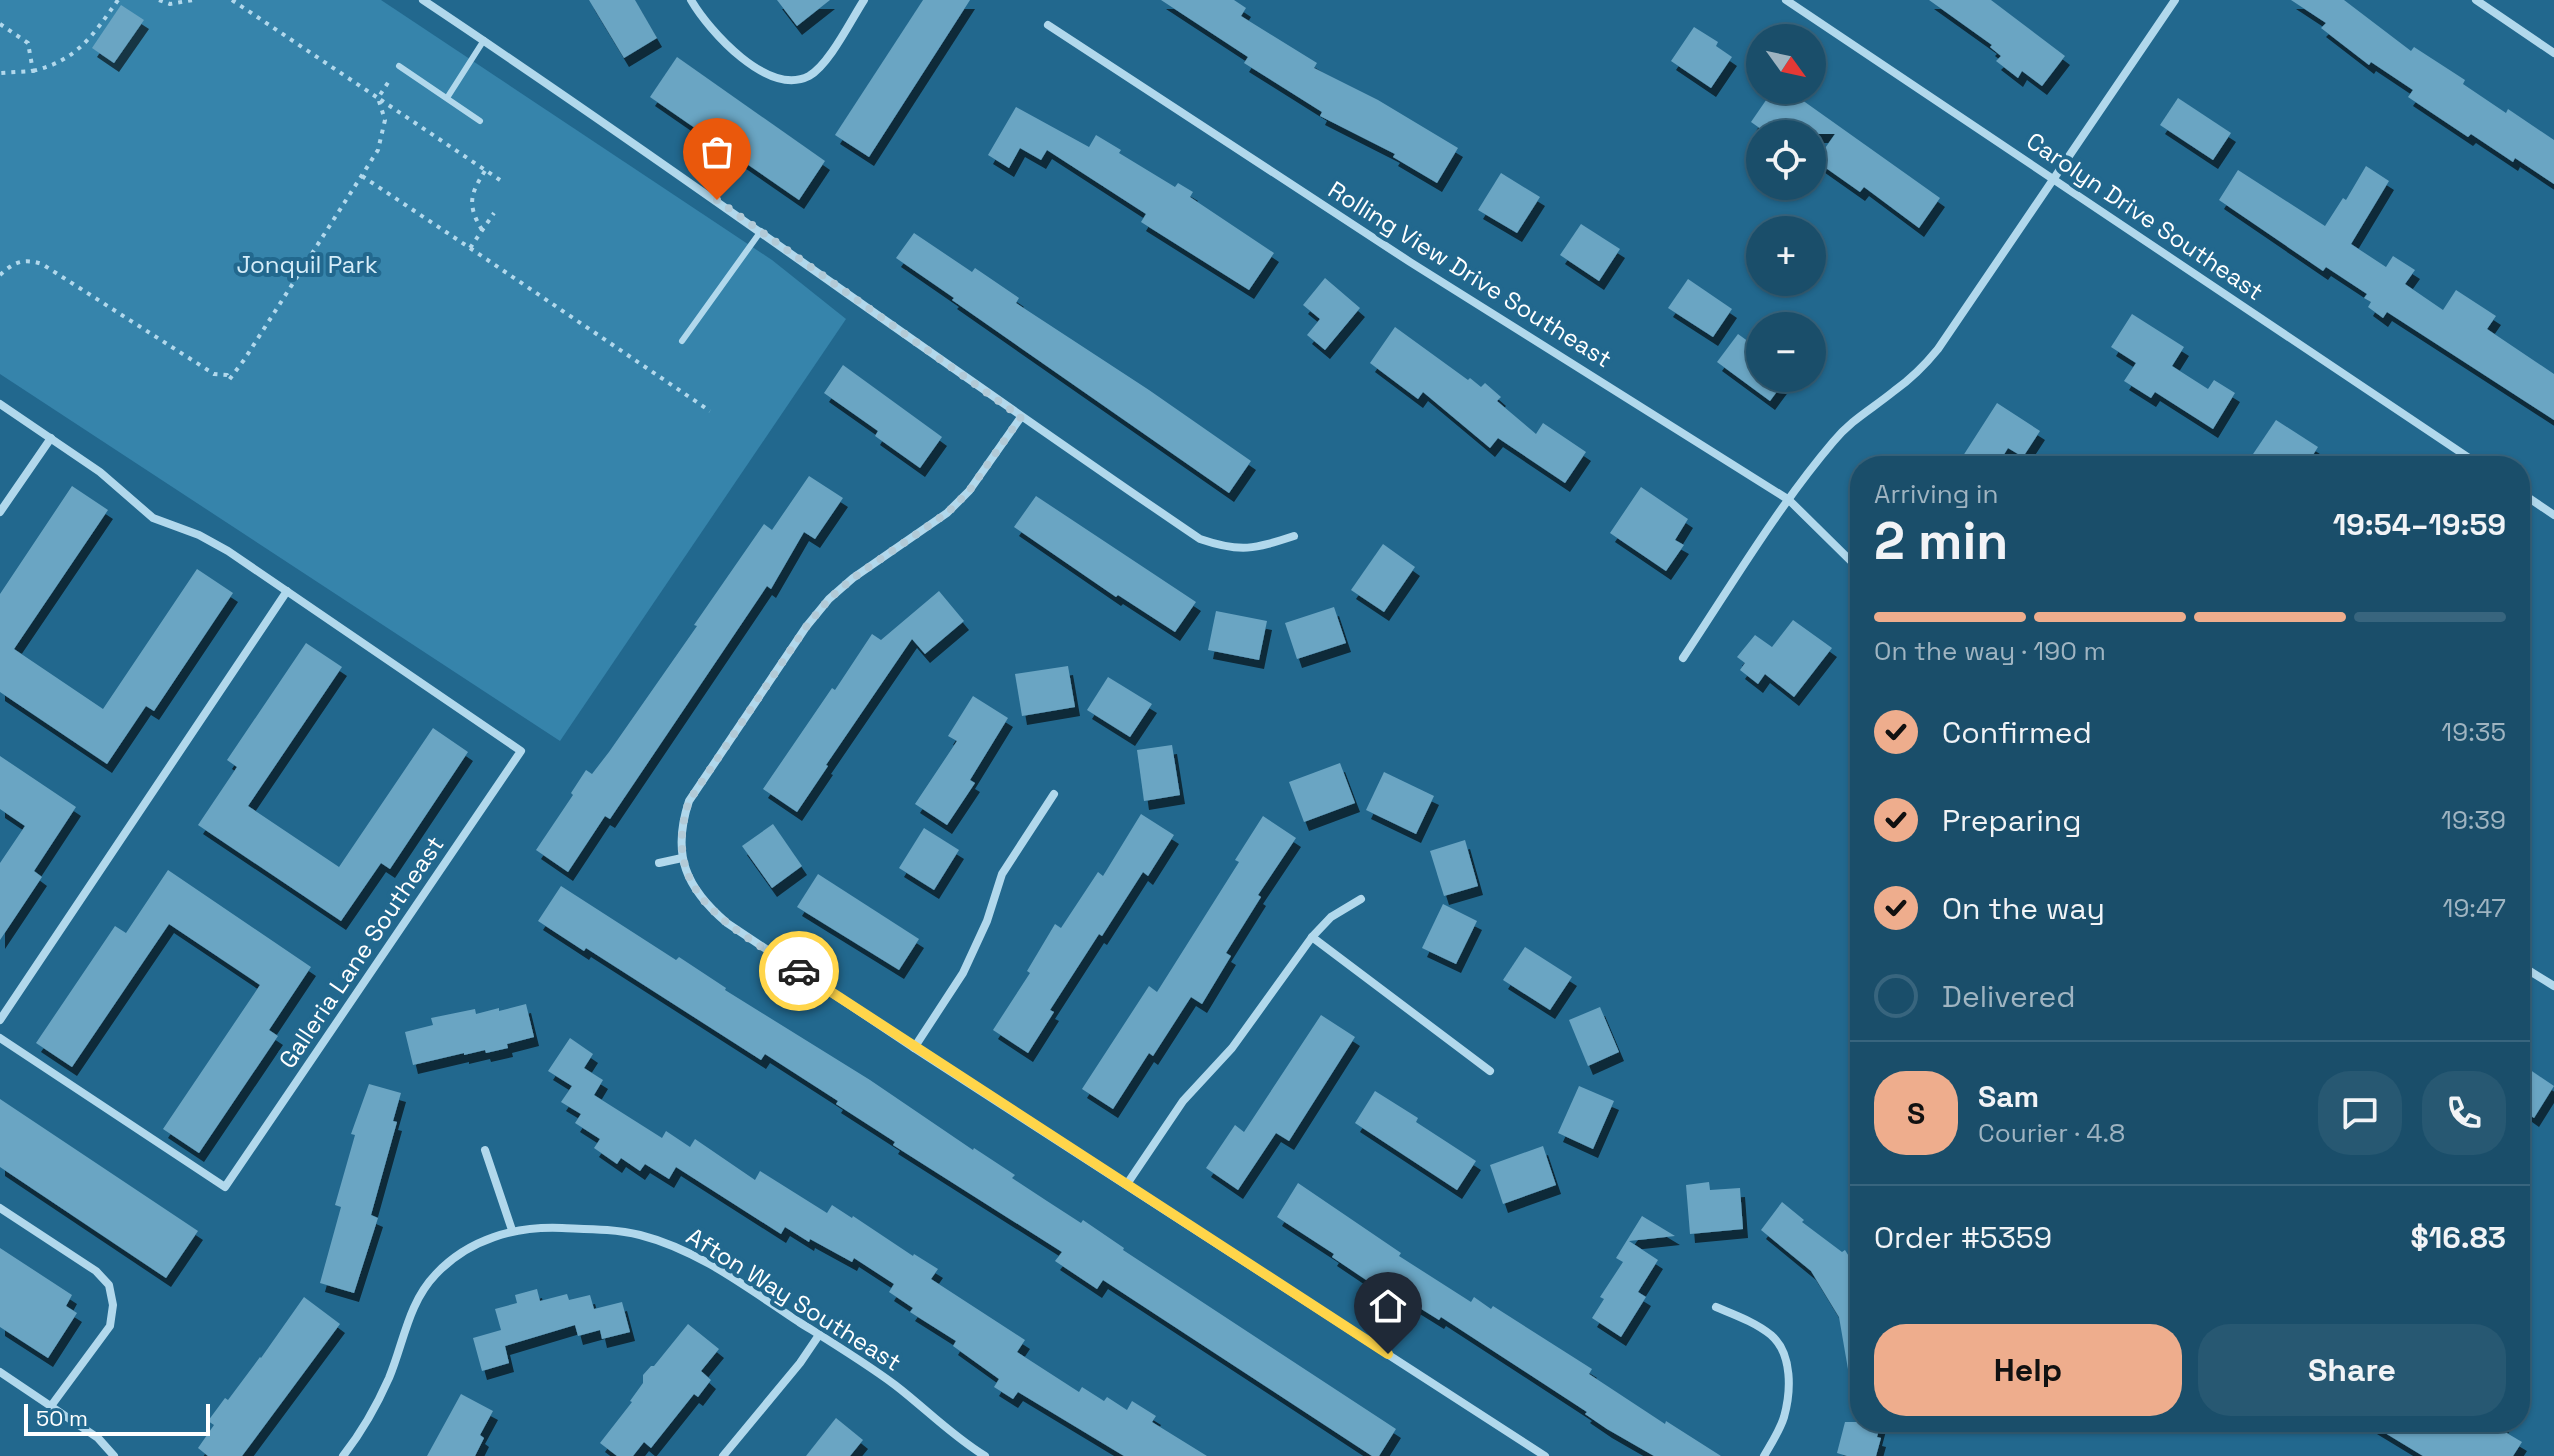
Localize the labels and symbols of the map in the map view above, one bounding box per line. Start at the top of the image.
north arrow [1746,24,1826,104]
pin [683,118,751,200]
street label: Carolyn Drive Southeast [2021,125,2269,307]
street label: Rolling View Drive Southeast [1322,174,1618,374]
park label: Jonquil Park [236,249,378,280]
street label: Galleria Lane Southeast [272,830,450,1074]
courier [759,931,839,1011]
street label: Afton Way Southeast [681,1220,907,1378]
pin [1354,1272,1422,1354]
scale bar [24,1400,210,1436]

